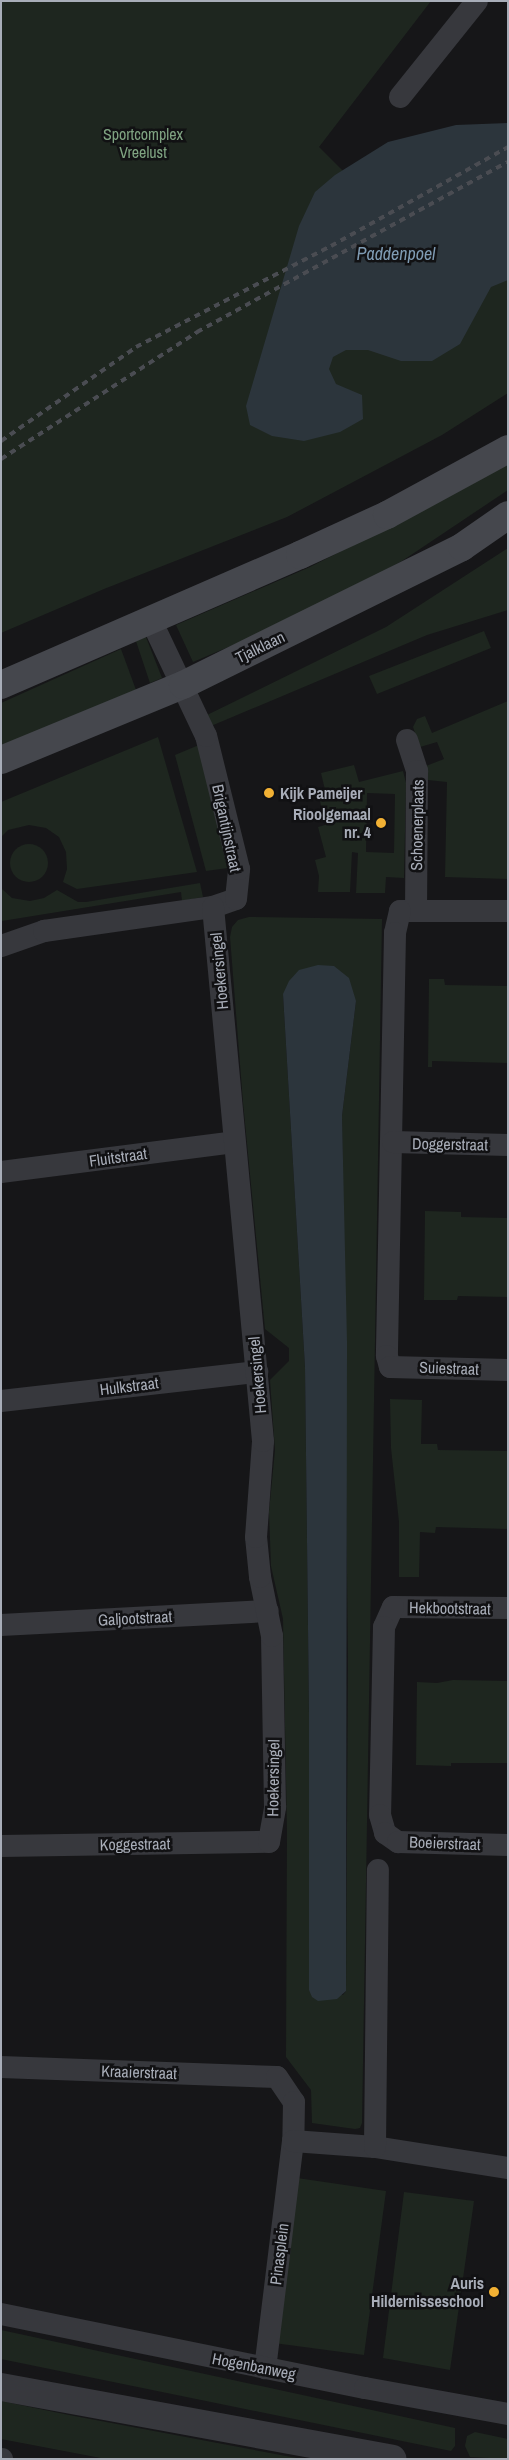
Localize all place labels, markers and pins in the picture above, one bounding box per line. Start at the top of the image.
place label: Kijk Pameijer [280,783,362,803]
marker: Kijk Pameijer [262,786,276,800]
place label: Rioolgemaal nr. 4 [293,804,371,842]
marker: Rioolgemaal nr. 4 [375,817,387,829]
place label: Auris Hildernisseschool [371,2273,484,2311]
marker: Auris Hildernisseschool [488,2286,500,2298]

